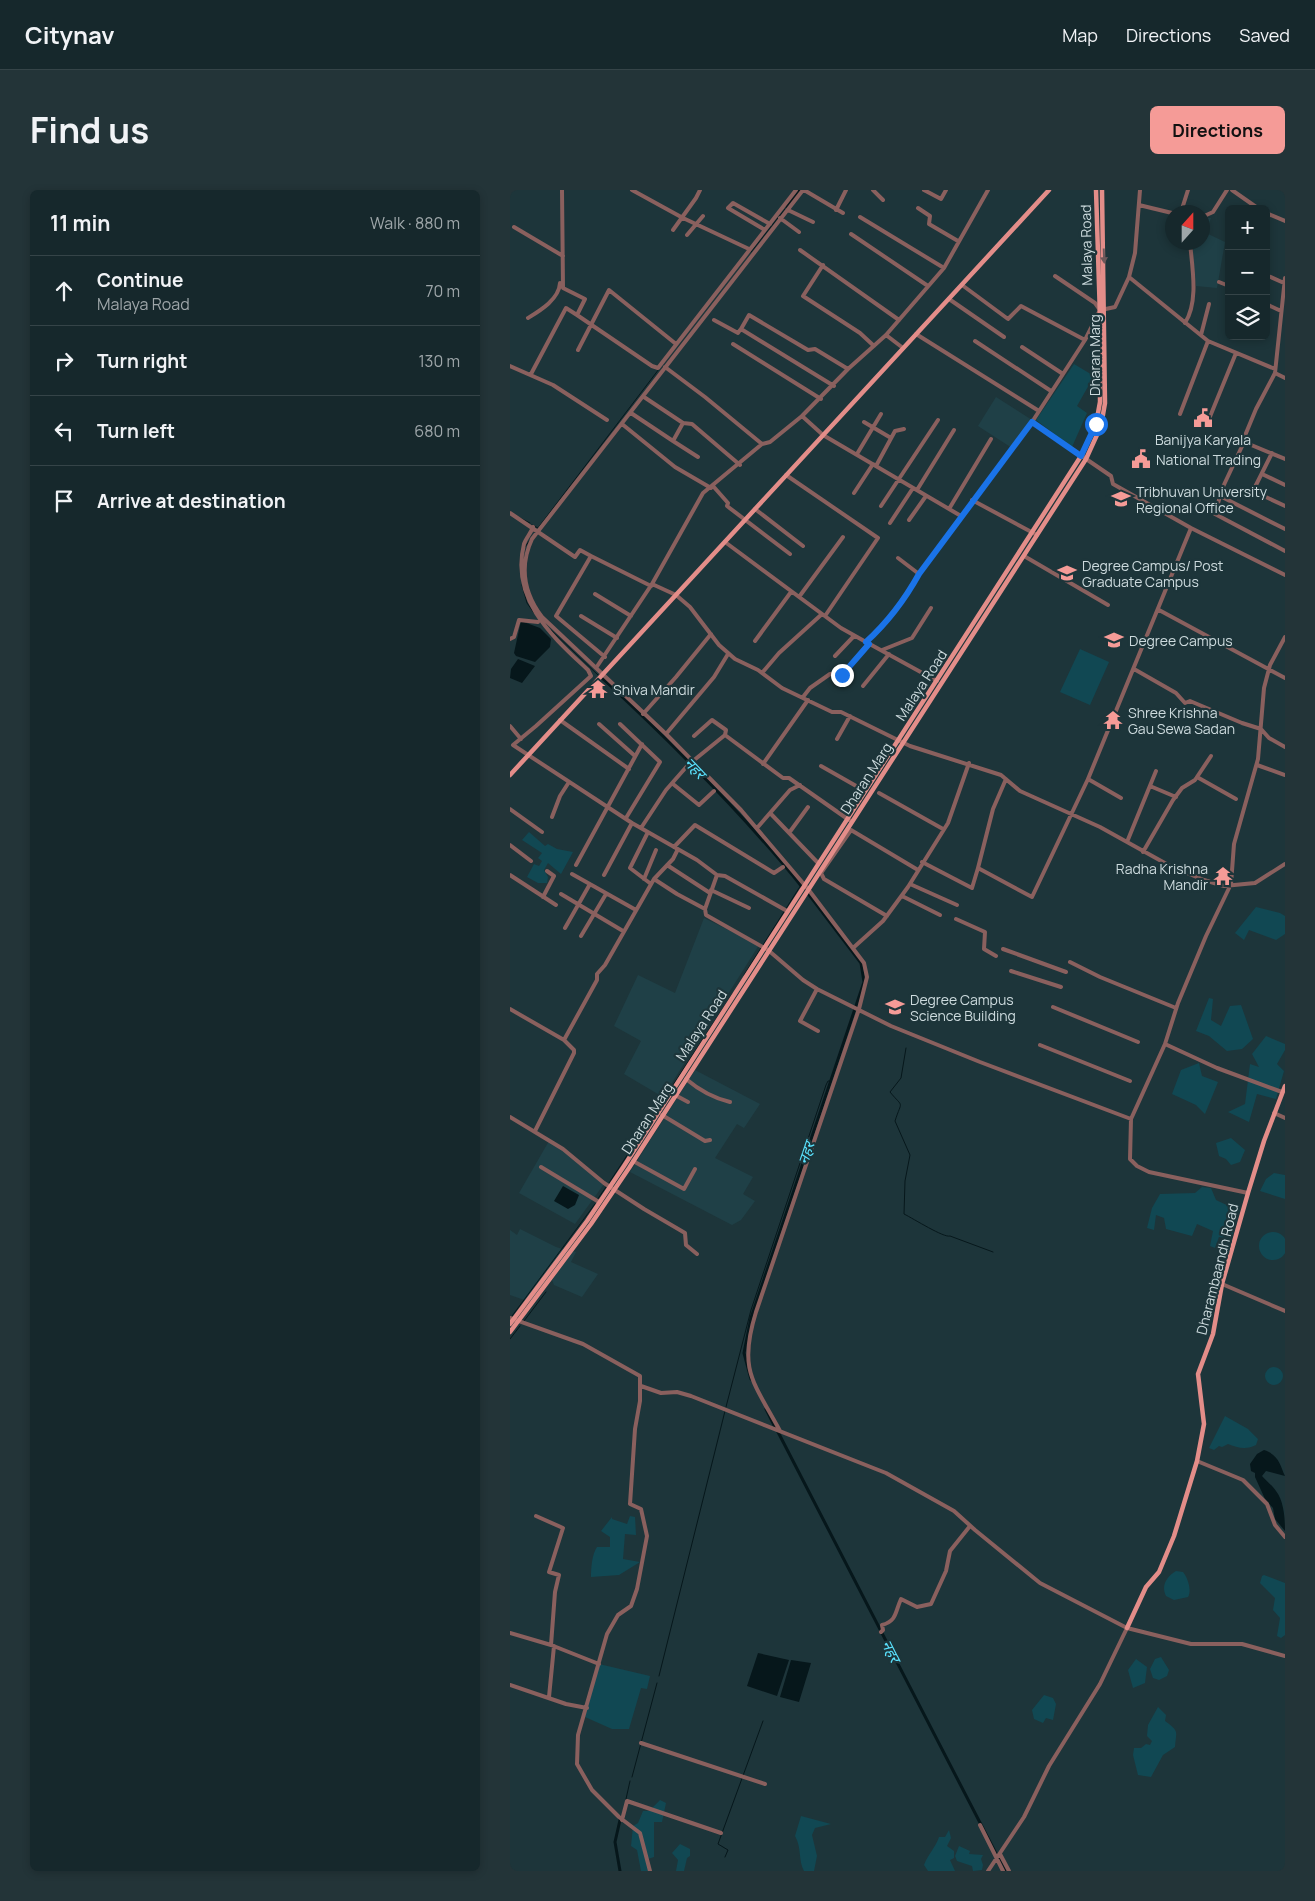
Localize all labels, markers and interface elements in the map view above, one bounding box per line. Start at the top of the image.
text: Citynav [25,18,115,51]
text: Map [1062,23,1098,47]
text: Directions [1126,23,1211,47]
text: Saved [1239,23,1290,47]
text: Find us [30,106,149,154]
button: Directions [1150,106,1285,154]
street label: Malaya Road [1076,204,1096,286]
north arrow [1165,205,1210,250]
map controls [1225,205,1270,340]
button: + [1225,205,1270,250]
text: 11 min [50,209,111,237]
text: Walk · 880 m [370,212,460,234]
one-way arrow [1100,248,1108,264]
button: − [1225,250,1270,295]
text: Continue [97,267,183,293]
icon: ahead [50,277,78,305]
text: 70 m [425,280,460,302]
text: Malaya Road [97,293,190,315]
button: layers [1225,295,1270,340]
street label: Dharan Marg [1085,314,1104,396]
icon: right [50,347,78,375]
text: Turn right [97,348,187,374]
text: 130 m [418,350,460,372]
public building icon: Banijya Karyala [1192,407,1214,429]
route start [1085,413,1108,436]
icon: left [50,417,78,445]
text: Turn left [97,418,175,444]
text: 680 m [414,420,460,442]
place label: Banijya Karyala [1155,430,1251,449]
public building icon: National Trading [1130,448,1152,470]
place label: National Trading [1156,450,1261,469]
place label: Tribhuvan University Regional Office [1136,482,1268,517]
icon: arrive [50,487,78,515]
text: Arrive at destination [97,488,286,514]
school or university icon: Tribhuvan University Regional Office [1110,488,1132,510]
place label: Degree Campus/ Post Graduate Campus [1082,556,1224,591]
school or university icon: Degree Campus/ Post Graduate Campus [1056,562,1078,584]
school or university icon: Degree Campus [1103,629,1125,651]
place label: Degree Campus [1129,631,1233,650]
street label: Malaya Road [891,646,951,724]
route end [831,664,854,687]
temple icon: Shiva Mandir [587,678,609,700]
place label: Shiva Mandir [613,680,695,699]
place label: Shree Krishna Gau Sewa Sadan [1128,703,1235,738]
temple icon: Shree Krishna Gau Sewa Sadan [1102,709,1124,731]
street label: Dharan Marg [836,739,896,817]
water label: नहर [680,753,712,785]
place label: Radha Krishna Mandir [1116,859,1208,894]
temple icon: Radha Krishna Mandir [1212,865,1234,887]
street label: Malaya Road [671,986,731,1064]
place label: Degree Campus Science Building [910,990,1016,1025]
school or university icon: Degree Campus Science Building [884,996,906,1018]
street label: Dharan Marg [617,1079,677,1157]
water label: नहर [792,1136,821,1167]
street label: Dharambaandh Road [1191,1201,1243,1337]
water label: नहर [877,1636,907,1668]

